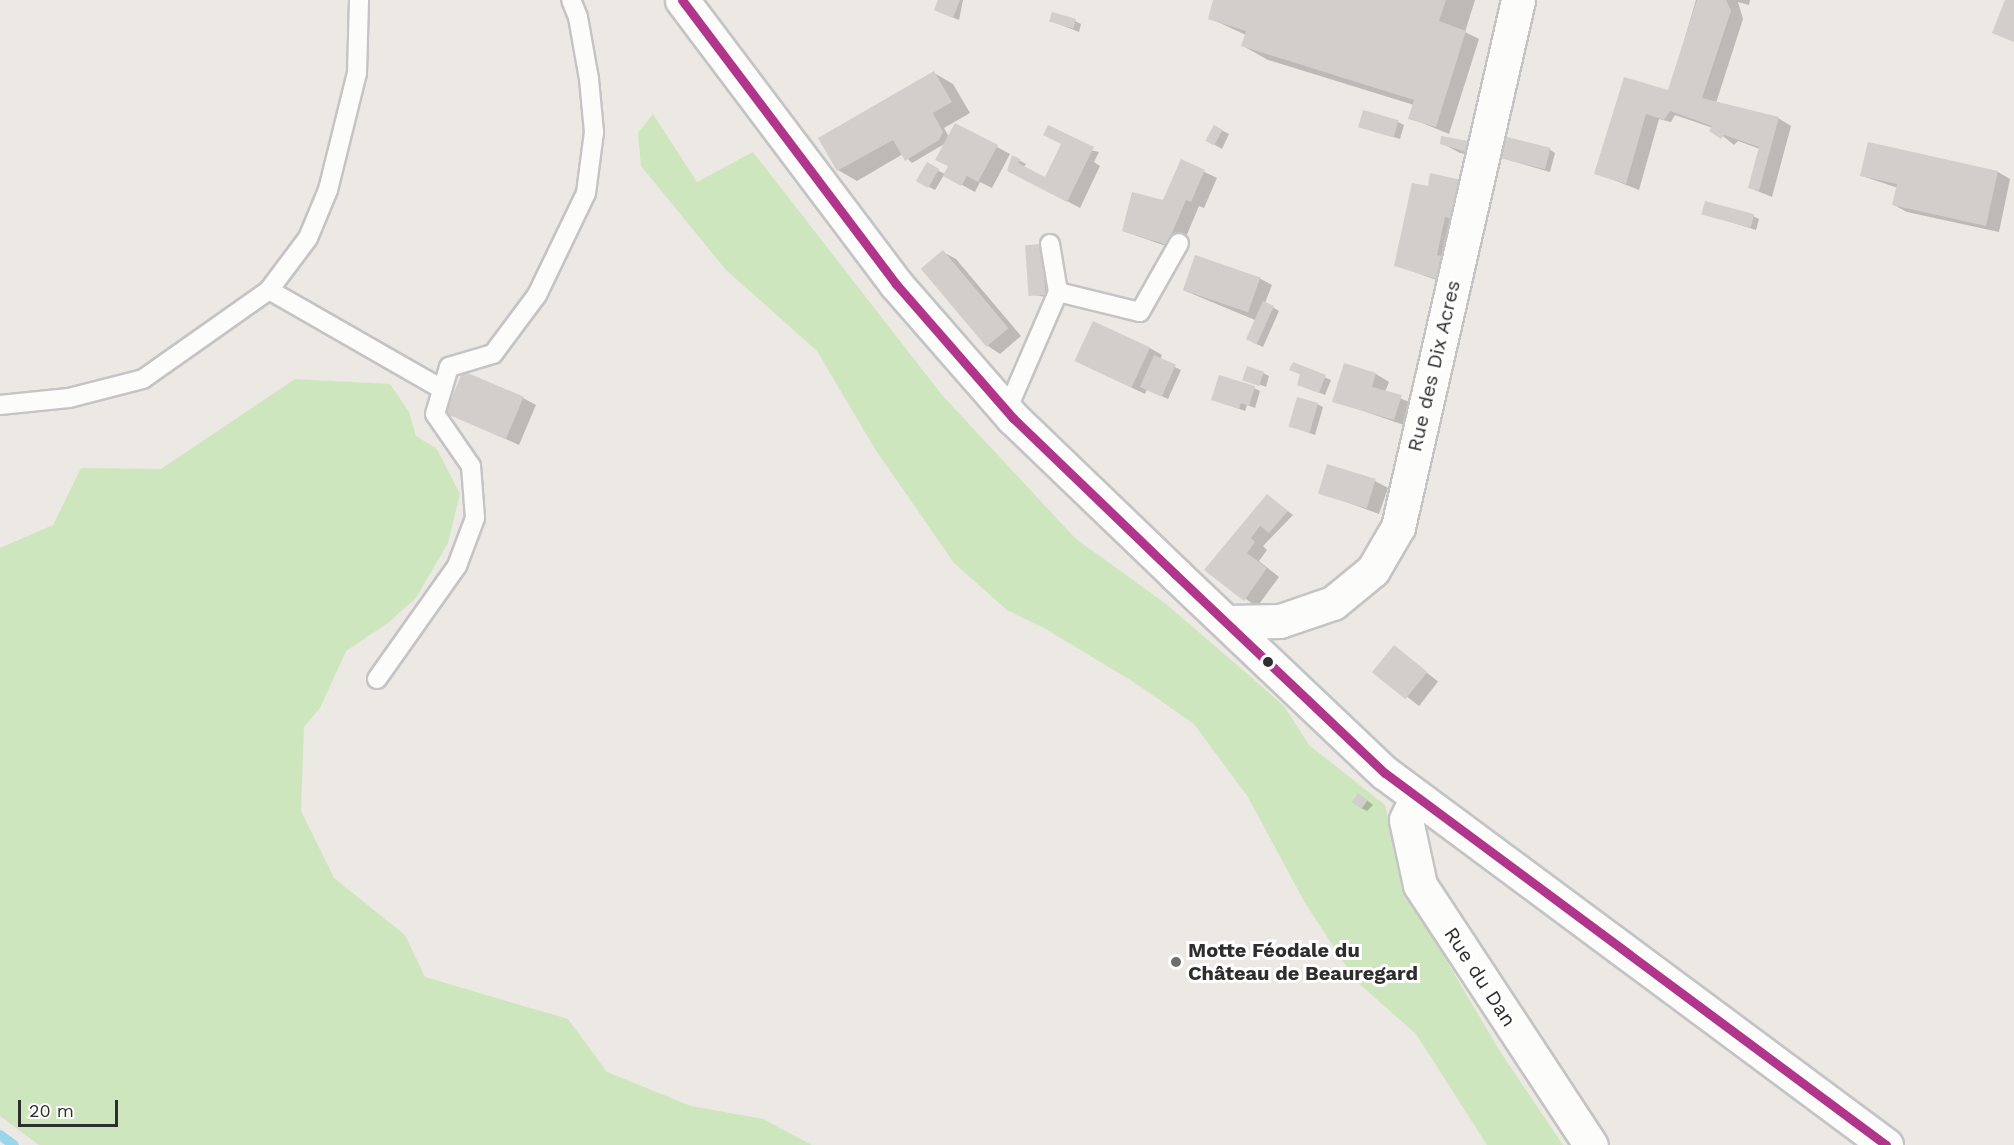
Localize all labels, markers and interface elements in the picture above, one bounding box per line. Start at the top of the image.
street label: Rue des Dix Acres [1402,277,1466,455]
unlabelled marker [1262,656,1274,668]
street label: Rue du Dan [1439,923,1521,1031]
place label: Motte Féodale du Château de Beauregard [1188,939,1418,986]
marker: Motte Féodale du Château de Beauregard [1169,955,1183,969]
scale bar [21,1088,122,1126]
text: 20 m [29,1100,74,1121]

